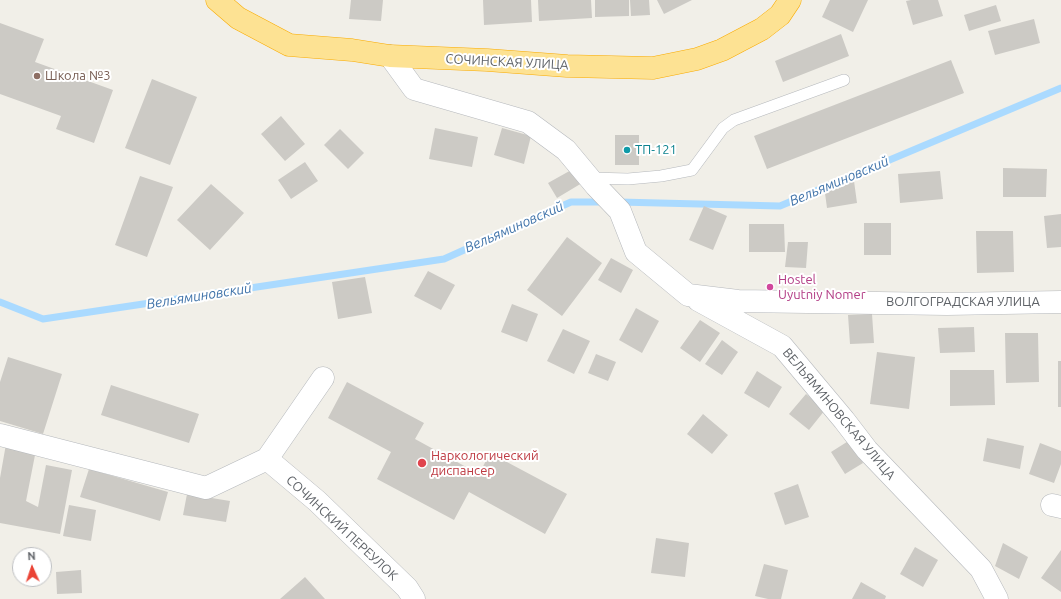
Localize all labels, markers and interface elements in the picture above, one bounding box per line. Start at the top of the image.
street label: СОЧИНСКАЯ УЛИЦА [445,51,569,73]
place label: Школа №3 [45,68,111,84]
marker: Школа №3 [32,71,42,81]
place label: ТП-121 [635,142,677,158]
marker: ТП-121 [622,145,632,155]
water label: Вельяминовский [787,153,891,209]
water label: Вельяминовский [462,198,566,256]
place label: Hostel Uyutniy Nomer [778,272,866,303]
water label: Вельяминовский [145,279,253,313]
marker: Hostel Uyutniy Nomer [765,282,775,292]
street label: ВОЛГОГРАДСКАЯ УЛИЦА [886,294,1040,310]
street label: ВЕЛЬЯМИНОВСКАЯ УЛИЦА [779,345,899,483]
place label: Наркологический диспансер [431,448,539,479]
marker: Наркологический диспансер [416,457,428,469]
street label: СОЧИНСКИЙ ПЕРЕУЛОК [283,472,401,584]
north arrow [12,547,52,587]
text: N [27,550,36,562]

